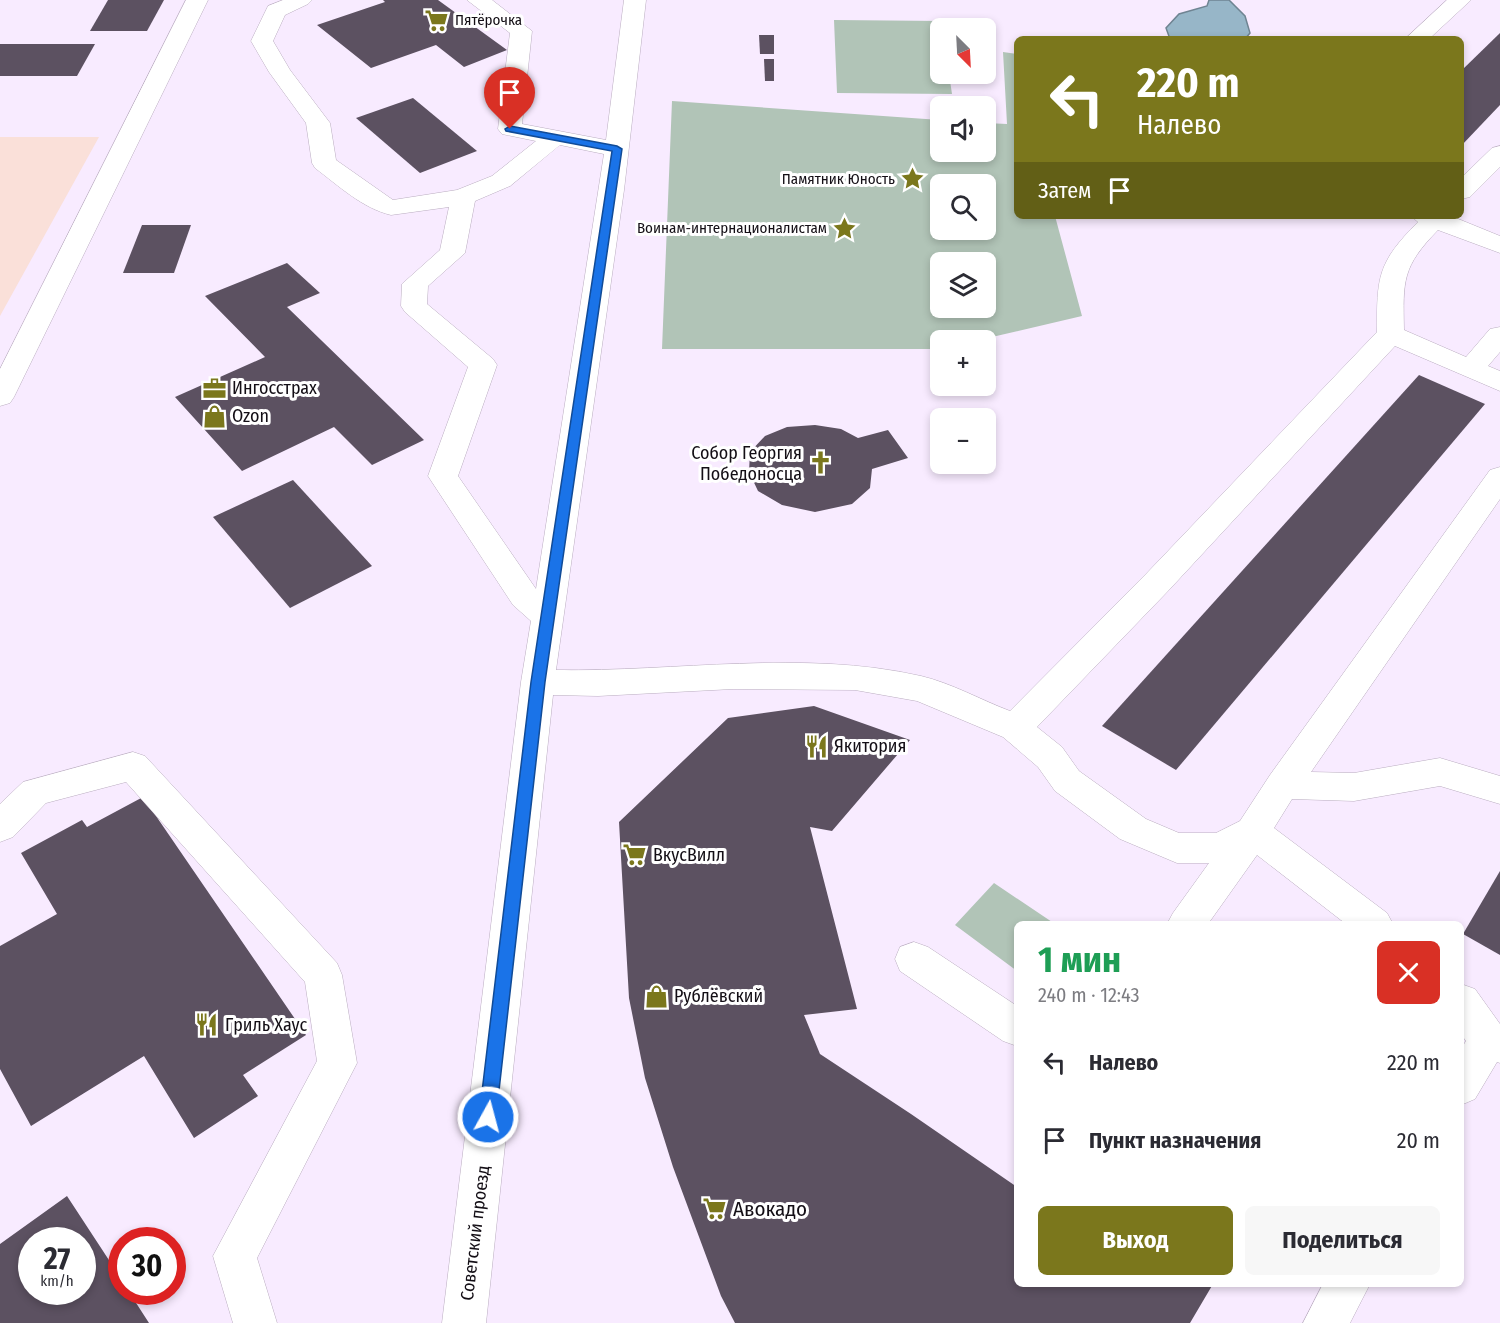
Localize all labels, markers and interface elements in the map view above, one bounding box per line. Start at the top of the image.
supermarket icon: Пятёрочка [424,7,450,33]
place label: Пятёрочка [455,11,522,29]
north arrow [930,18,996,84]
map controls [930,18,996,474]
text: 220 m [1137,58,1240,108]
icon: left [1038,60,1116,138]
pin [484,67,535,129]
icon: arrive [493,76,526,109]
button: sound [930,96,996,162]
text: Налево [1137,109,1221,141]
place icon: Памятник Юность [900,166,926,192]
place label: Памятник Юность [782,170,895,188]
button: search [930,174,996,240]
icon: arrive [1103,174,1136,207]
text: Затем [1038,177,1091,204]
place icon: Воинам-интернационалистам [832,215,858,241]
place label: Воинам-интернационалистам [637,219,827,237]
button: layers [930,252,996,318]
button: + [930,330,996,396]
office icon: Ингосстрах [201,375,227,401]
place label: Ингосстрах [232,377,317,399]
shop icon: Ozon [201,403,227,429]
place label: Ozon [232,405,269,427]
button: − [930,408,996,474]
place label: Собор Георгия Победоносца [691,442,802,485]
church icon: Собор Георгия Победоносца [807,450,833,476]
restaurant icon: Якитория [803,733,829,759]
place label: Якитория [834,735,906,757]
supermarket icon: ВкусВилл [622,842,648,868]
place label: ВкусВилл [653,844,725,866]
text: 1 мин [1038,938,1121,982]
button: close [1377,941,1440,1004]
shop icon: Рублёвский [643,983,669,1009]
text: 240 m · 12:43 [1038,983,1139,1007]
place label: Рублёвский [674,985,763,1007]
restaurant icon: Гриль Хаус [194,1012,220,1038]
place label: Гриль Хаус [225,1014,308,1036]
icon: left [1038,1046,1071,1079]
text: Налево [1089,1049,1158,1076]
text: 220 m [1387,1049,1440,1076]
position arrow [456,1085,520,1149]
icon: arrive [1038,1124,1071,1157]
text: Пункт назначения [1089,1127,1261,1154]
text: 20 m [1397,1127,1440,1154]
street label: Советский проезд [456,1164,494,1302]
supermarket icon: Авокадо [702,1196,728,1222]
place label: Авокадо [733,1196,807,1222]
button: Выход [1038,1206,1233,1275]
button: Поделиться [1245,1206,1440,1275]
speed limit sign: 30 [108,1227,186,1305]
text: 27 [44,1241,70,1277]
text: km/h [40,1272,74,1290]

